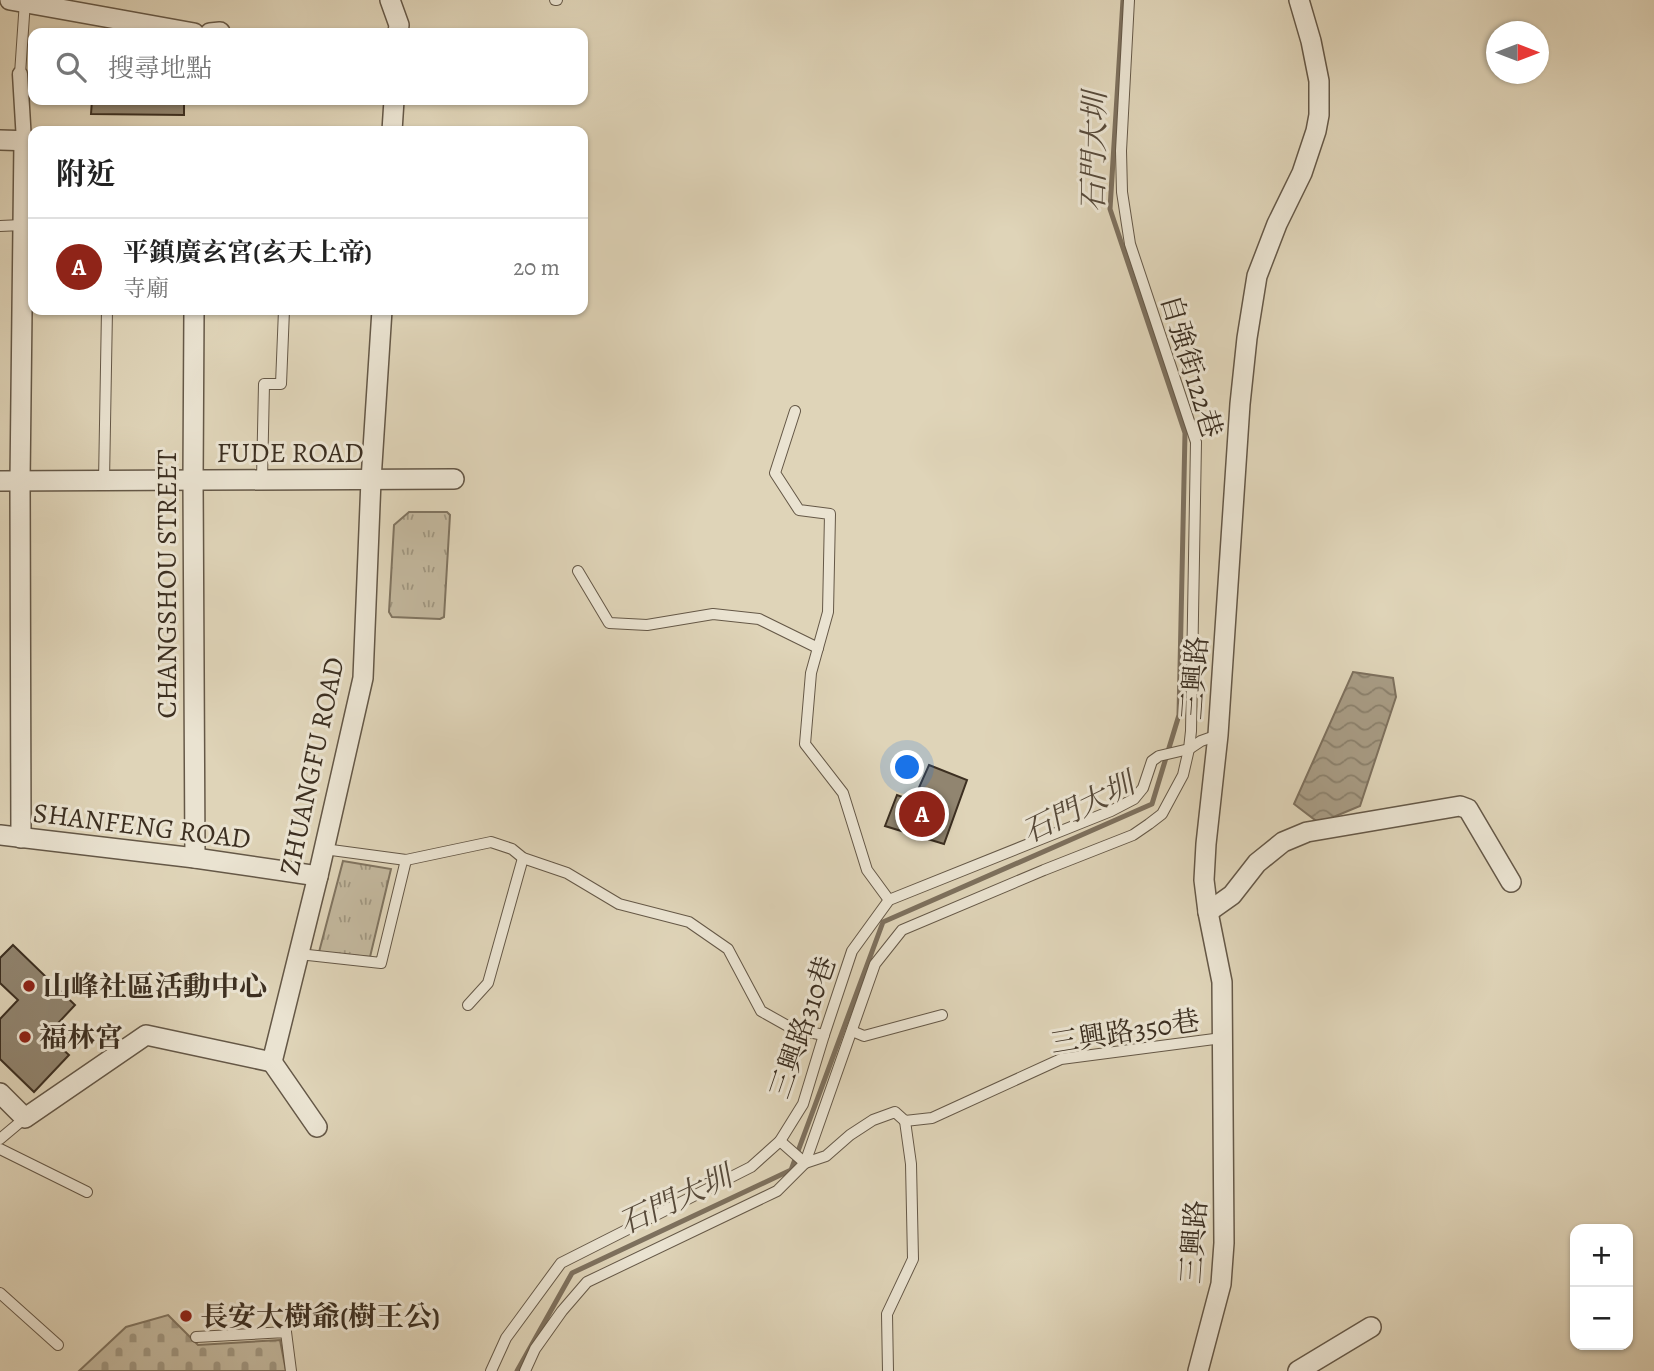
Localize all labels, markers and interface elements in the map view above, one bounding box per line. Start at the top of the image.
north arrow [1486,21,1549,84]
search box [28,28,588,105]
icon: search [52,48,90,86]
text: 搜尋地點 [108,51,212,86]
water label: 石門大圳 [1073,87,1115,212]
text: 附近 [56,154,116,194]
text: 平鎮廣玄宮(玄天上帝) [123,235,372,270]
text: A [72,252,86,283]
text: 20 m [513,252,560,283]
text: 寺廟 [123,273,169,304]
street label: 自強街122巷 [1151,290,1231,443]
street label: FUDE ROAD [216,434,364,472]
street label: CHANGSHOU STREET [148,449,186,719]
street label: 三興路 [1173,635,1217,721]
street label: ZHUANGFU ROAD [270,654,354,879]
your location [890,750,924,784]
water label: 石門大圳 [1015,762,1145,852]
pin: A [899,788,945,840]
street label: SHANFENG ROAD [31,794,253,858]
street label: 三興路310巷 [761,951,845,1104]
place label: 山峰社區活動中心 [43,968,267,1006]
marker: 山峰社區活動中心 [21,978,37,994]
street label: 三興路350巷 [1048,1001,1203,1063]
place label: 福林宮 [39,1019,123,1057]
marker: 福林宮 [17,1029,33,1045]
water label: 石門大圳 [612,1154,742,1243]
street label: 三興路 [1172,1199,1216,1285]
map controls [1570,1224,1633,1350]
button: + [1570,1224,1633,1287]
button: − [1570,1287,1633,1350]
place label: 長安大樹爺(樹王公) [200,1298,440,1336]
marker: 長安大樹爺(樹王公) [178,1308,194,1324]

